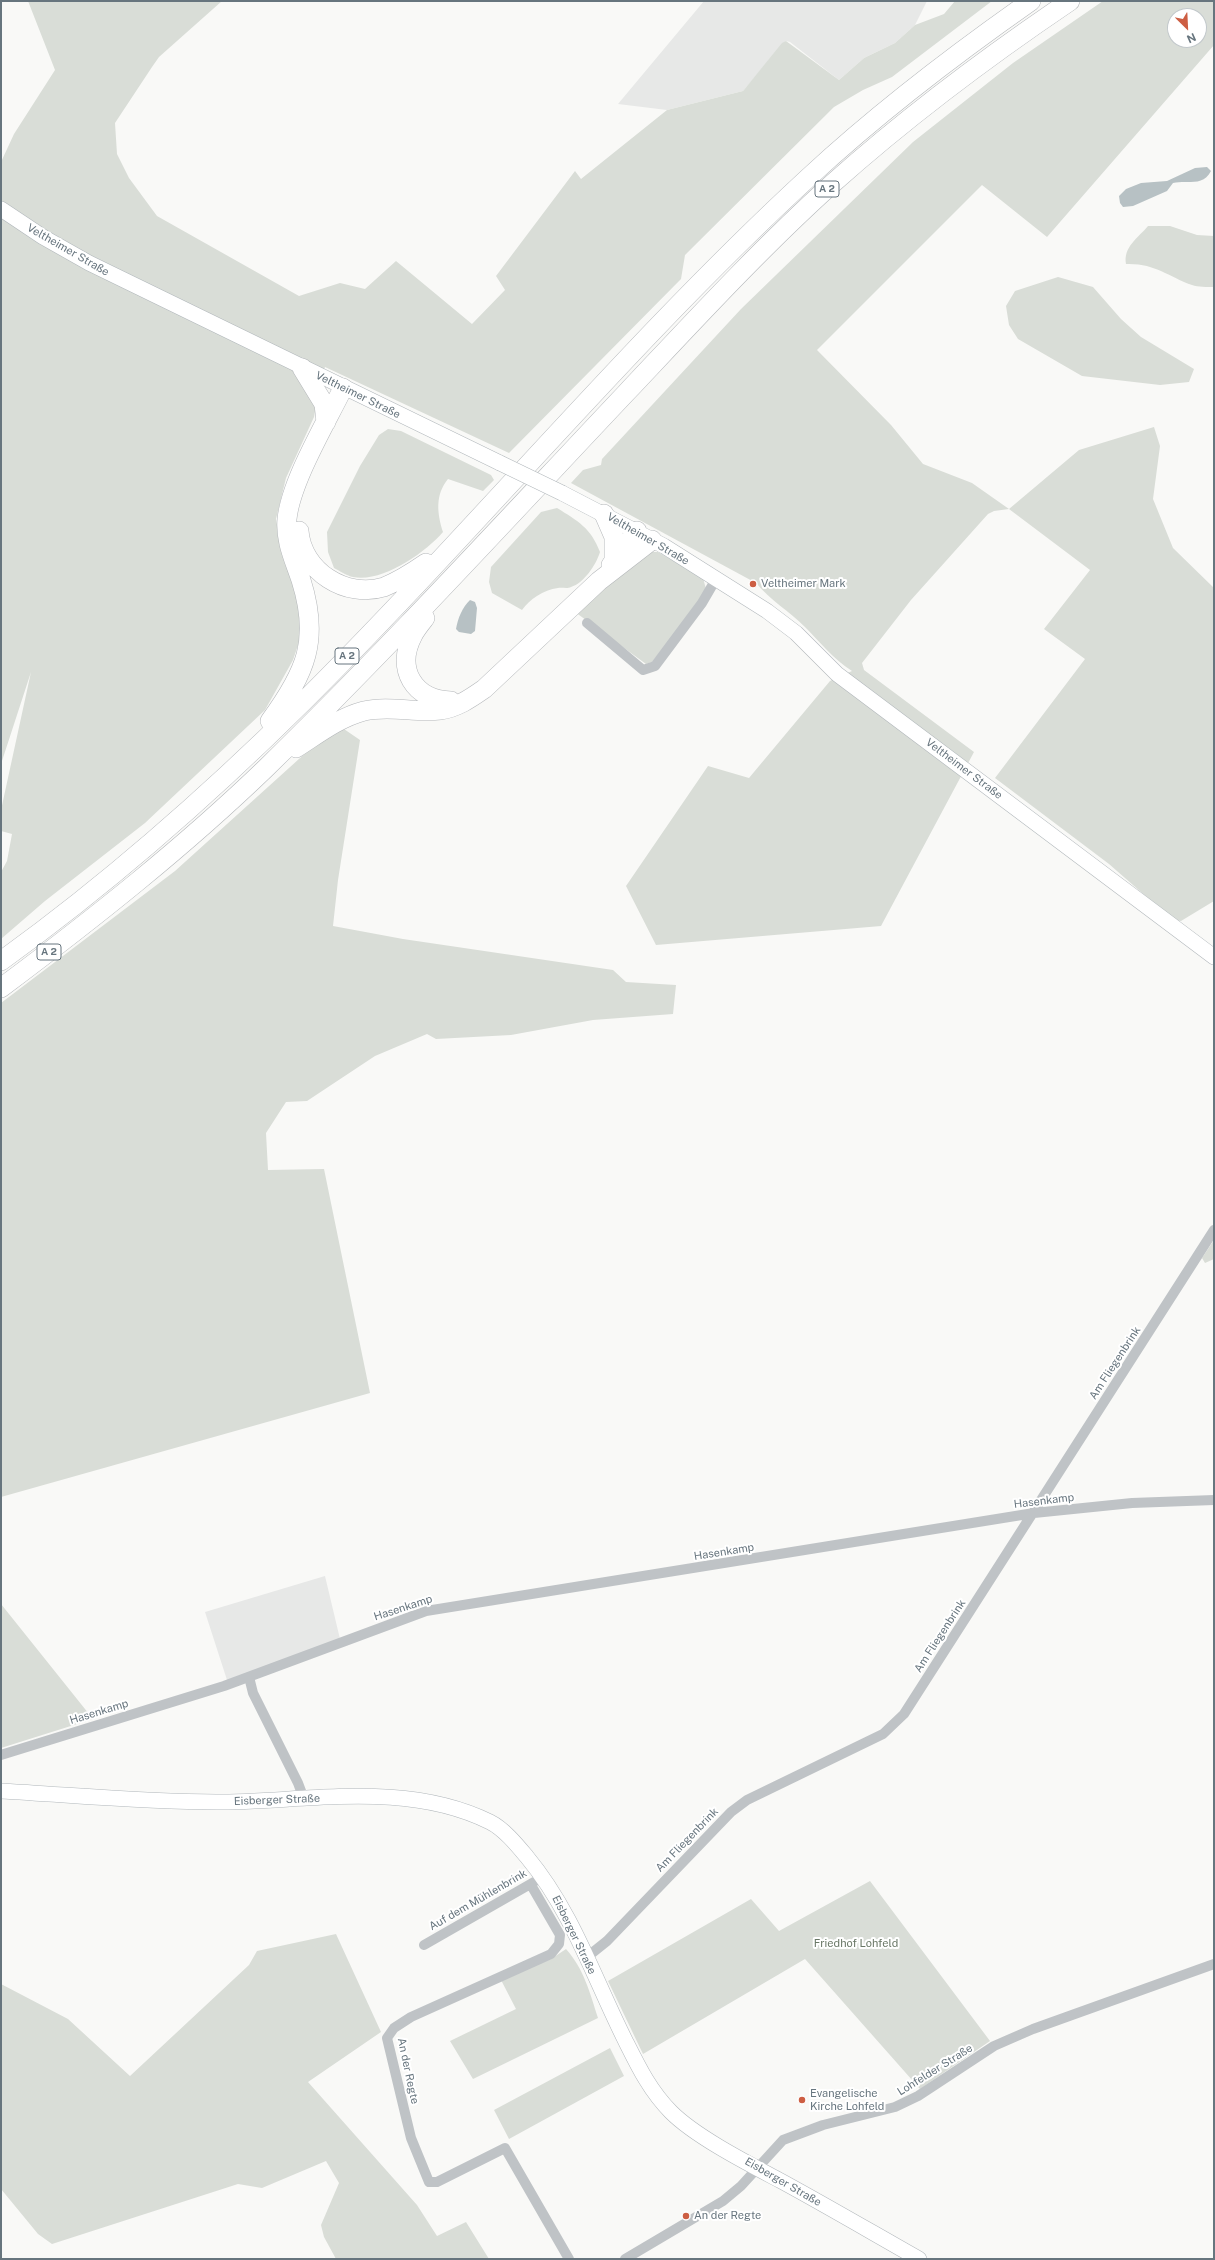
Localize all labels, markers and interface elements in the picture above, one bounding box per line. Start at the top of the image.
north arrow [1167,8,1207,48]
text: N [1185,31,1198,45]
road number: A 2 [815,181,839,197]
street label: Veltheimer Straße [25,221,111,279]
street label: Veltheimer Straße [313,369,403,421]
street label: Veltheimer Straße [605,510,691,568]
place label: Veltheimer Mark [761,577,846,591]
marker: Veltheimer Mark [748,579,758,589]
road number: A 2 [335,648,359,664]
street label: Veltheimer Straße [923,736,1005,802]
road number: A 2 [37,944,61,960]
street label: Am Fliegenbrink [1087,1324,1143,1402]
street label: Hasenkamp [1013,1491,1075,1511]
street label: Hasenkamp [693,1541,755,1563]
street label: Hasenkamp [372,1592,434,1624]
street label: Am Fliegenbrink [912,1597,968,1675]
street label: Hasenkamp [68,1697,130,1727]
street label: Eisberger Straße [234,1792,320,1808]
street label: Am Fliegenbrink [653,1805,721,1875]
street label: Auf dem Mühlenbrink [427,1867,529,1933]
street label: Eisberger Straße [549,1893,599,1977]
park label: Friedhof Lohfeld [814,1937,898,1951]
street label: An der Regte [395,2037,421,2105]
street label: Lohfelder Straße [895,2042,975,2098]
place label: Evangelische Kirche Lohfeld [810,2087,884,2113]
marker: Evangelische Kirche Lohfeld [797,2095,807,2105]
street label: Eisberger Straße [742,2155,824,2209]
place label: An der Regte [694,2209,761,2223]
marker: An der Regte [681,2211,691,2221]

